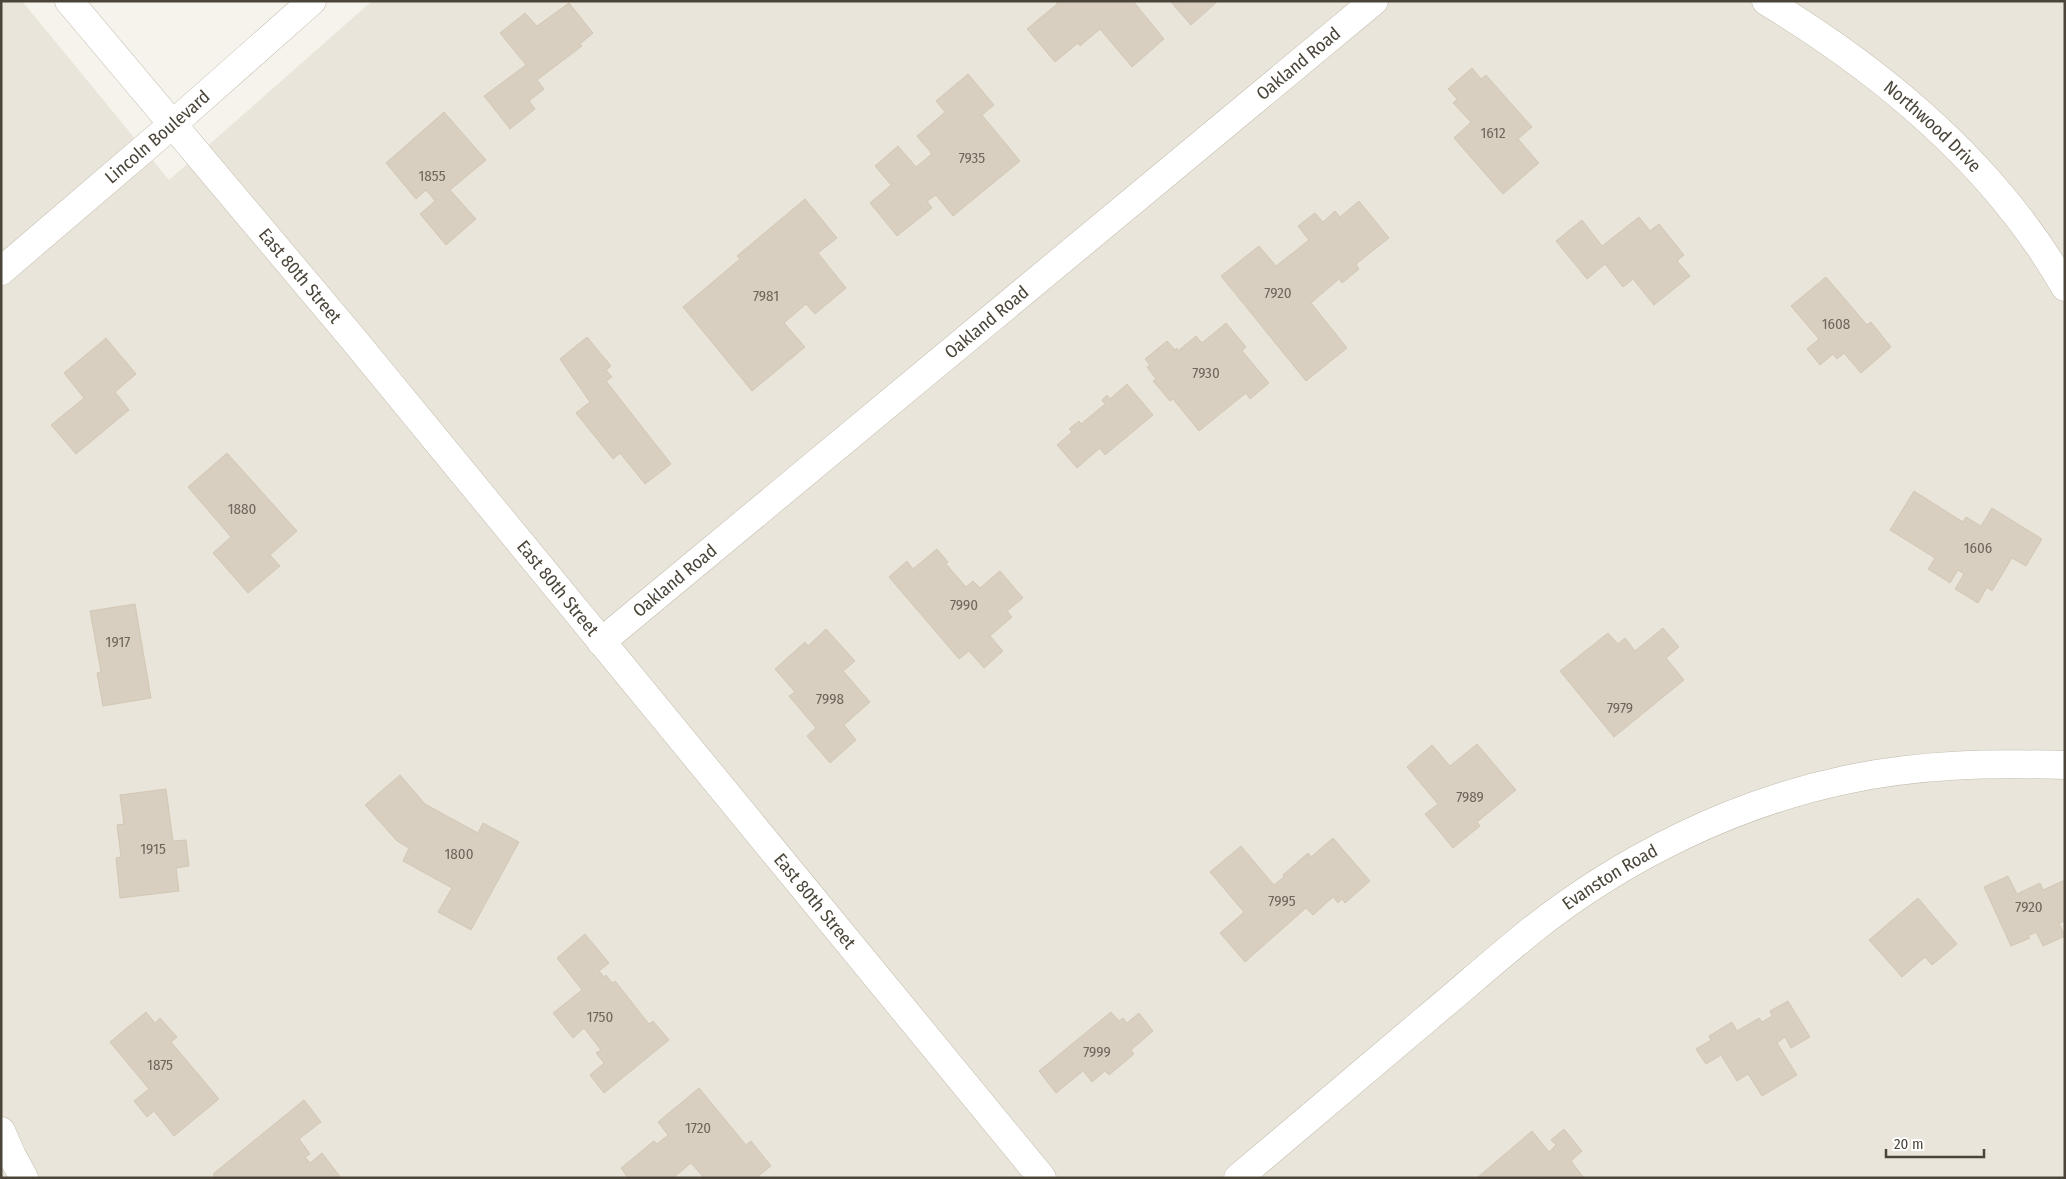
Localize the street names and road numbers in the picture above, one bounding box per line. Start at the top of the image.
street label: Oakland Road [1252,22,1345,105]
street label: Northwood Drive [1879,76,1986,177]
street label: Lincoln Boulevard [100,86,214,188]
street label: East 80th Street [254,224,346,328]
street label: Oakland Road [940,281,1033,363]
street label: East 80th Street [512,536,603,640]
street label: Oakland Road [628,540,721,622]
street label: Evanston Road [1558,839,1661,915]
street label: East 80th Street [769,849,860,954]

